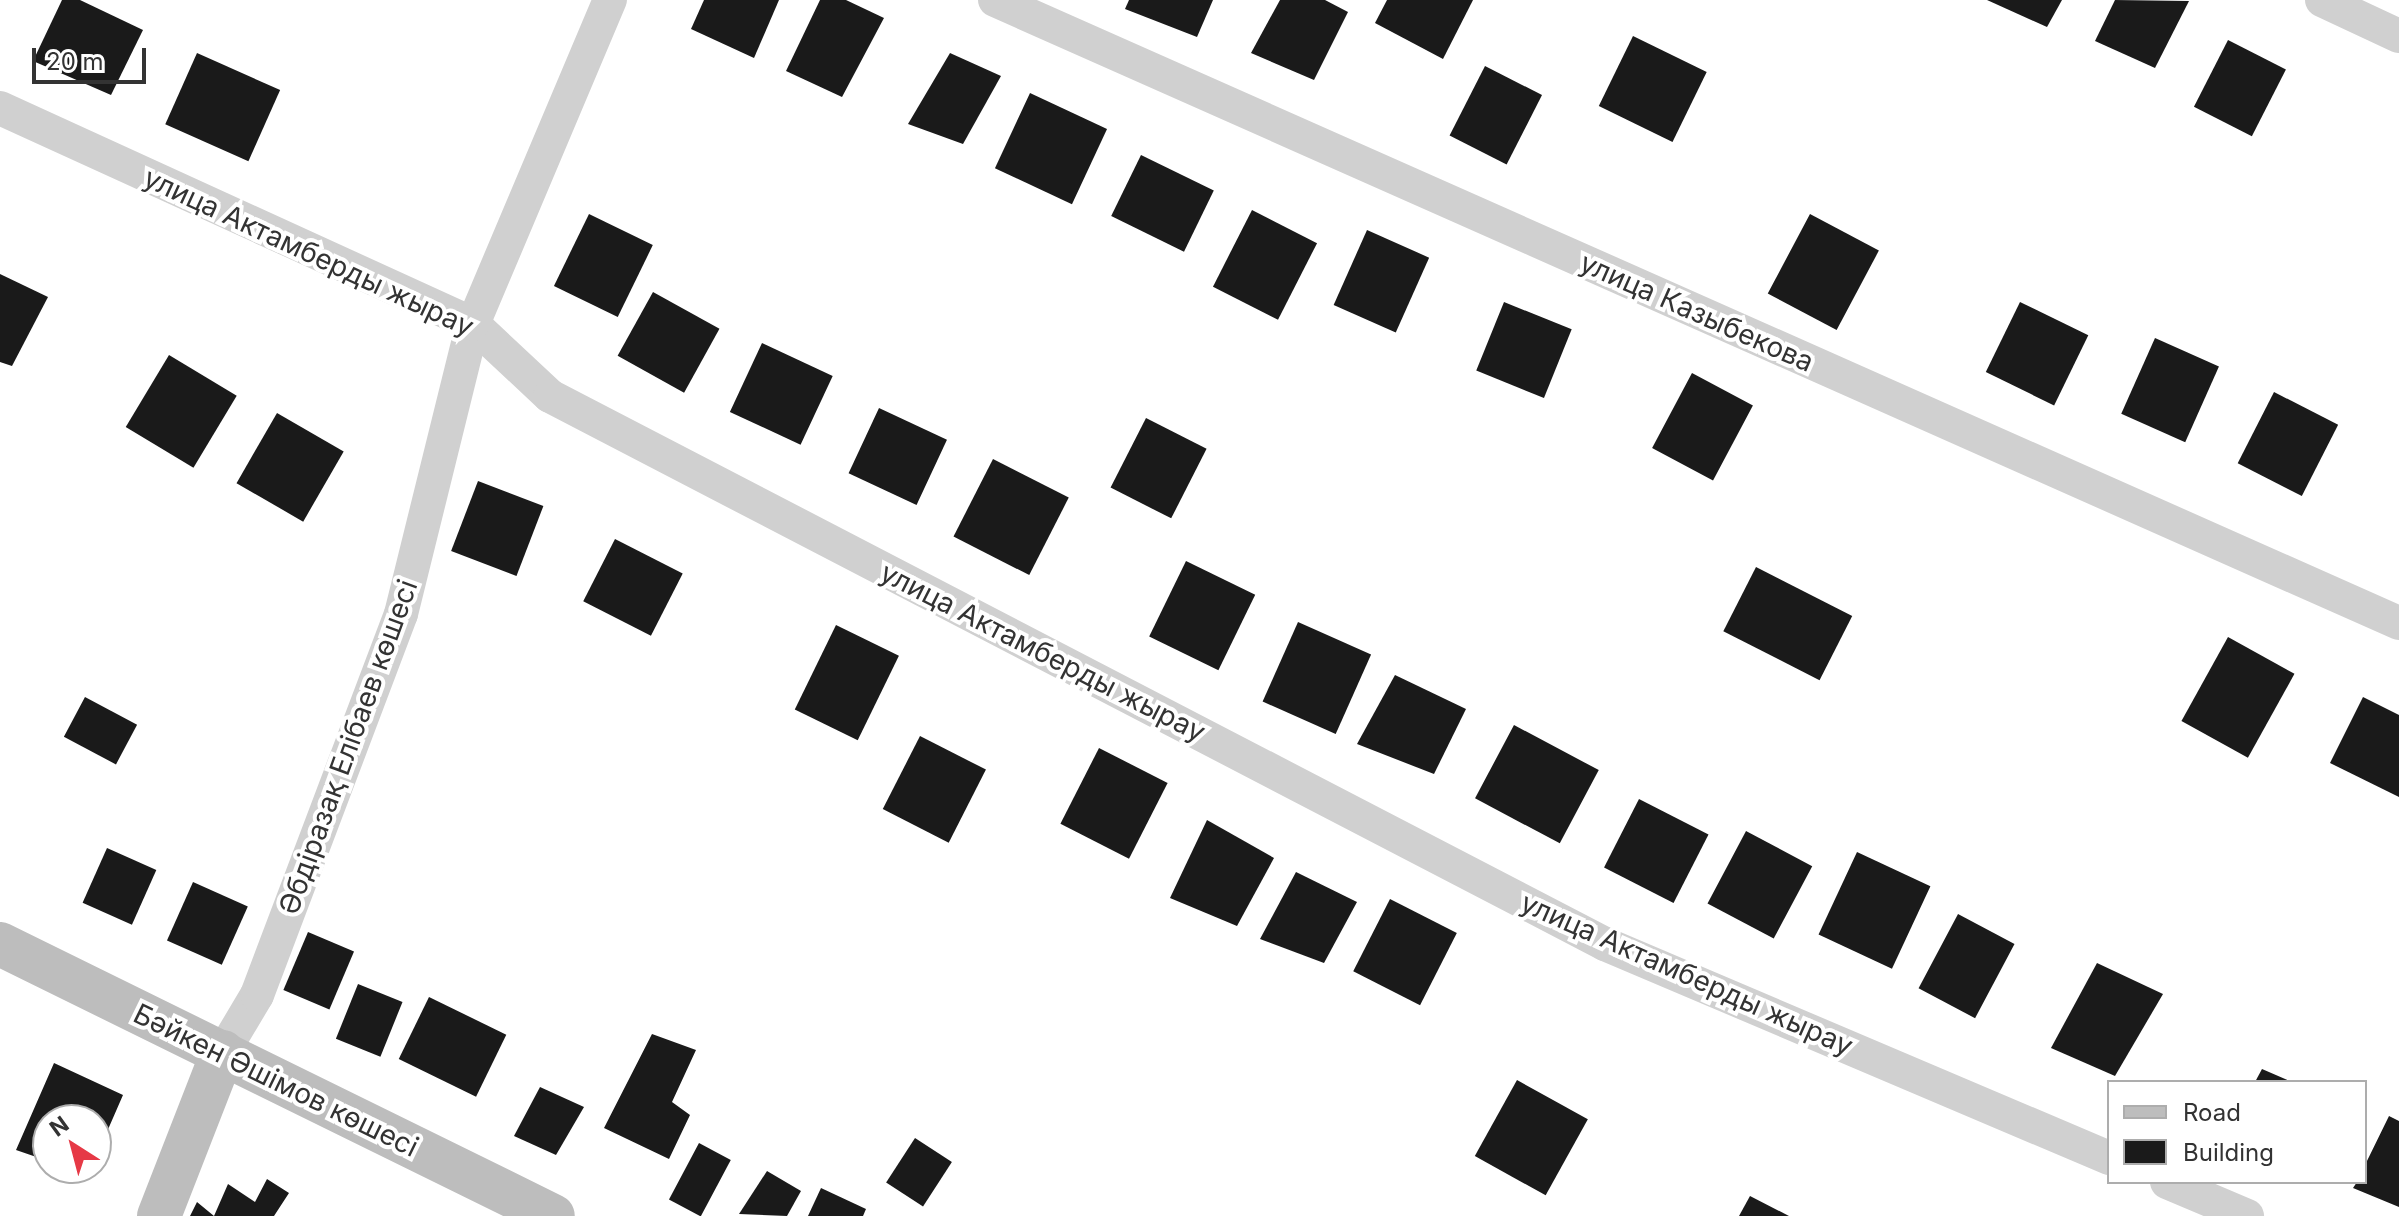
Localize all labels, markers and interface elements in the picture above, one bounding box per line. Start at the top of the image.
scale bar [36,32,150,82]
text: 20 m [46,47,104,76]
street label: улица Актамберды жырау [139,161,479,343]
street label: улица Казыбекова [1575,245,1819,379]
street label: улица Актамберды жырау [875,555,1211,749]
street label: Әбдіразақ Елібаев көшесі [272,575,424,919]
street label: улица Актамберды жырау [1516,885,1858,1063]
street label: Бәйкен Әшімов көшесі [128,996,424,1164]
legend [2107,1080,2367,1184]
text: Road [2183,1098,2241,1127]
north arrow [32,1104,112,1184]
text: N [45,1111,73,1142]
text: Building [2183,1138,2274,1167]

